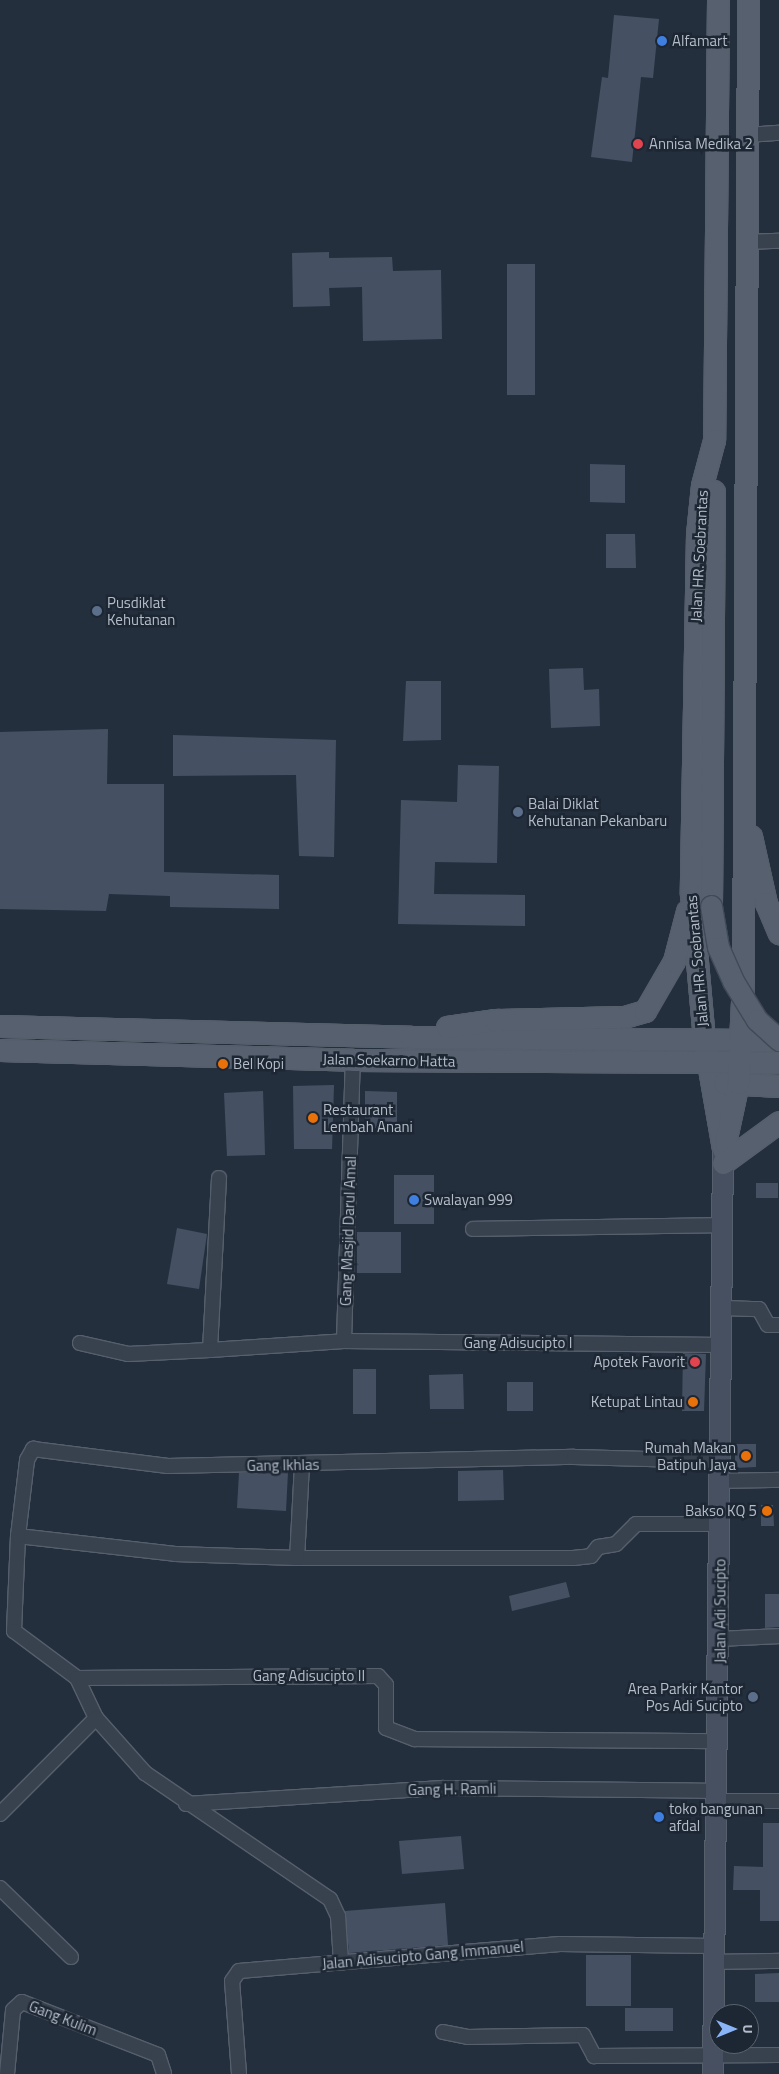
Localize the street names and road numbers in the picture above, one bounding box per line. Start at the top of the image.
street label: Jalan HR. Soebrantas [687,490,711,622]
street label: Jalan HR. Soebrantas [682,894,712,1028]
street label: Jalan Soekarno Hatta [323,1050,455,1070]
street label: Gang Masjid Darul Amal [336,1156,360,1306]
street label: Gang Adisucipto I [464,1334,572,1352]
street label: Gang Ikhlas [246,1455,320,1475]
street label: Jalan Adi Sucipto [711,1559,729,1663]
street label: Gang Adisucipto II [253,1667,365,1685]
street label: Gang H. Ramli [408,1779,496,1799]
street label: Jalan Adisucipto Gang Immanuel [321,1937,525,1973]
street label: Gang Kulim [26,1997,100,2039]

